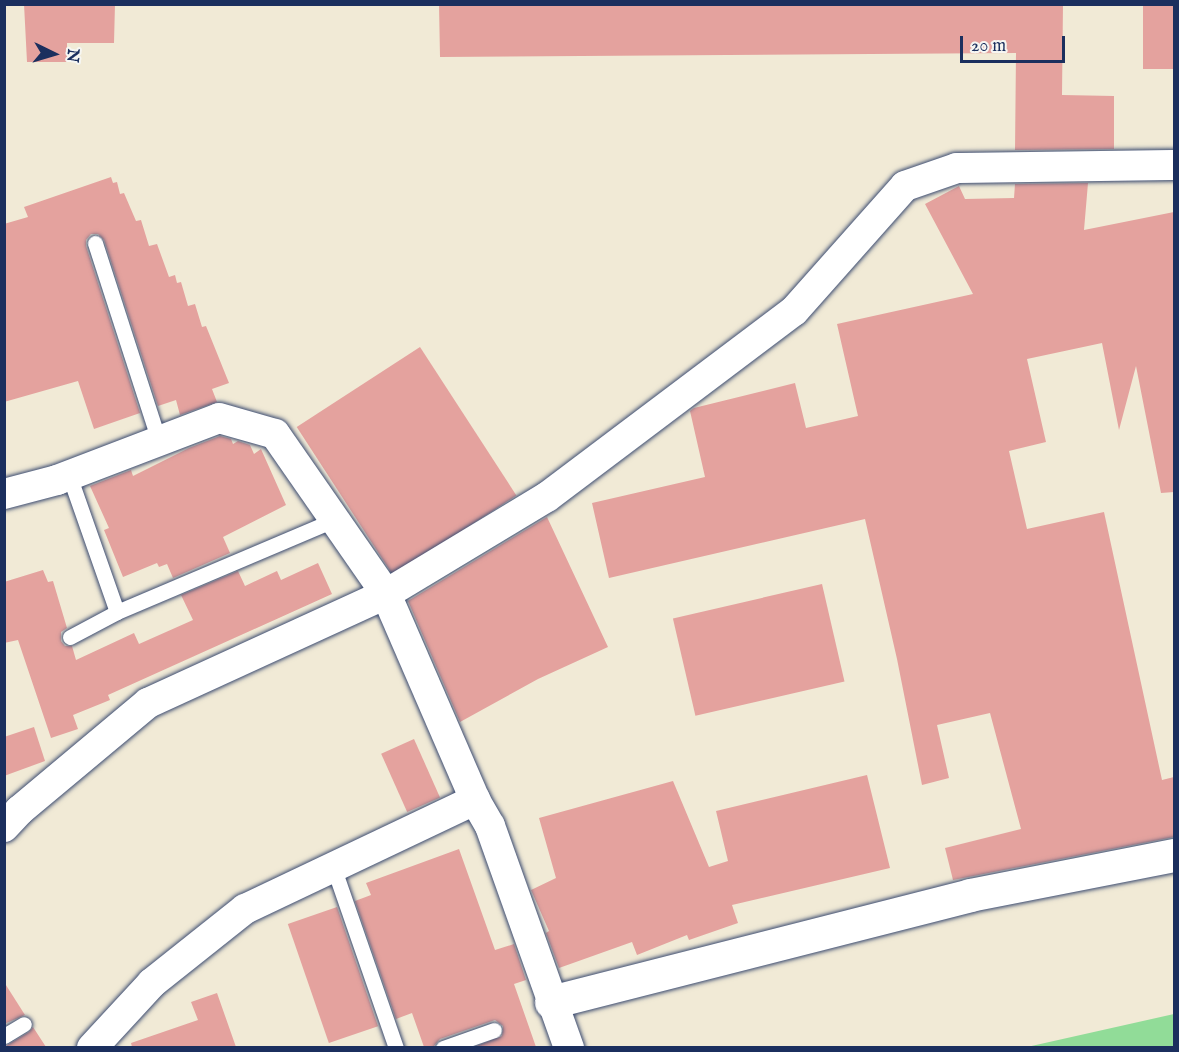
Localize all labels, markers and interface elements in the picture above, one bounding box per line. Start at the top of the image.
north arrow [24,24,84,84]
scale bar [963,24,1068,62]
text: 20 m [971,35,1006,58]
text: N [61,48,82,63]

